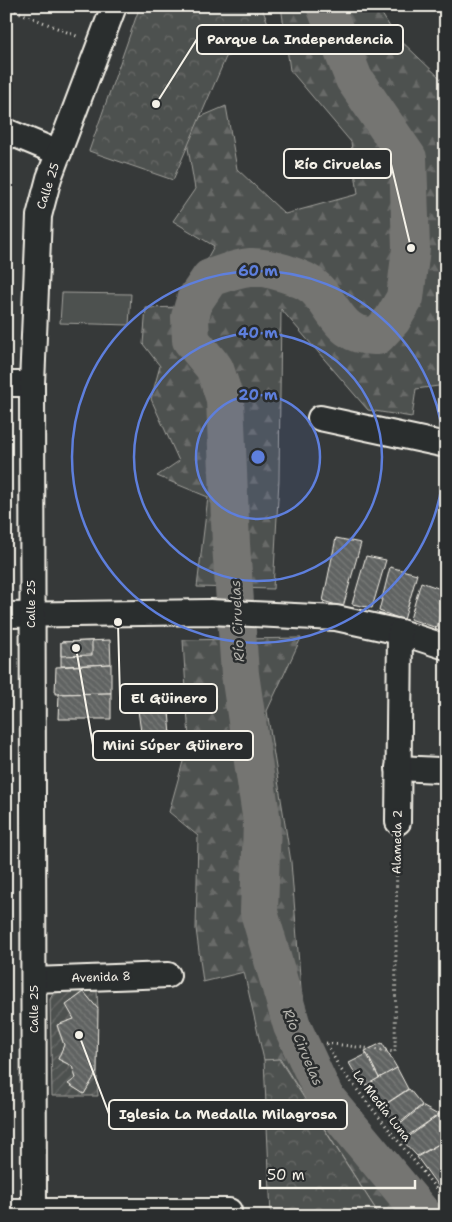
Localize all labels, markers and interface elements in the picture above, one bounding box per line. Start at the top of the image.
callout: Parque La Independencia [197,25,403,54]
text: Parque La Independencia [207,30,394,48]
callout: Río Ciruelas [284,149,391,178]
text: Río Ciruelas [294,155,382,173]
street label: Calle 25 [33,161,63,211]
text: 60 m [238,261,278,281]
text: 40 m [238,323,278,343]
text: 20 m [238,385,278,405]
centre of rings [249,448,267,466]
street label: Calle 25 [23,580,39,628]
water label: Río Ciruelas [226,580,248,662]
callout: El Güinero [120,684,217,713]
text: El Güinero [131,689,207,707]
callout: Mini Súper Güinero [93,731,253,760]
text: Mini Súper Güinero [103,736,243,754]
street label: Alameda 2 [388,810,406,874]
street label: Avenida 8 [71,968,131,986]
street label: Calle 25 [26,985,42,1033]
water label: Río Ciruelas [279,1006,327,1088]
street label: La Media Luna [349,1067,415,1145]
callout: Iglesia La Medalla Milagrosa [109,1100,347,1129]
text: Iglesia La Medalla Milagrosa [119,1105,338,1123]
scale bar [260,1157,414,1189]
text: 50 m [267,1165,305,1185]

